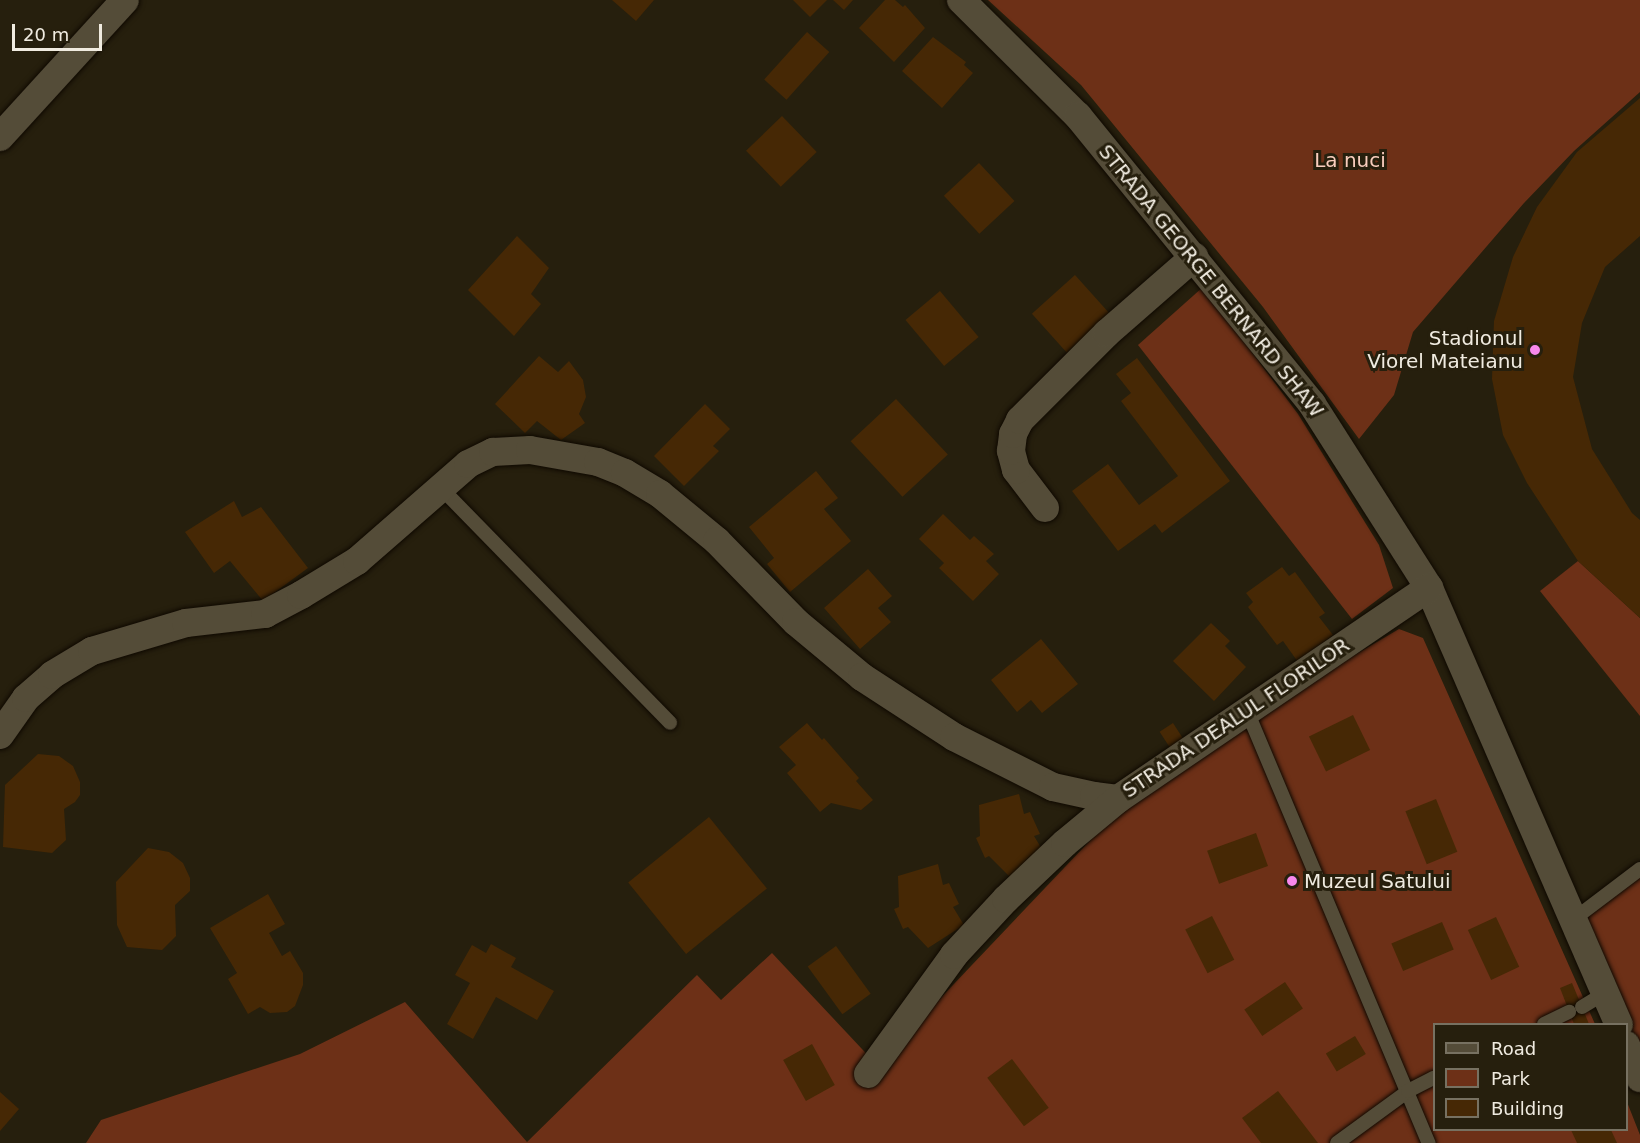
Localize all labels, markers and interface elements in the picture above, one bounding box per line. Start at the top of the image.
scale bar [15,12,105,50]
text: 20 m [23,24,69,45]
street label: STRADA GEORGE BERNARD SHAW [1094,140,1328,422]
park label: La nuci [1314,148,1386,172]
place label: Stadionul Viorel Mateianu [1367,326,1523,373]
marker: Stadionul Viorel Mateianu [1528,343,1542,357]
street label: STRADA DEALUL FLORILOR [1118,633,1354,803]
place label: Muzeul Satului [1304,869,1451,893]
marker: Muzeul Satului [1285,874,1299,888]
legend [1433,1023,1628,1131]
text: Road [1491,1038,1536,1059]
text: Park [1491,1068,1530,1089]
text: Building [1491,1098,1564,1119]

